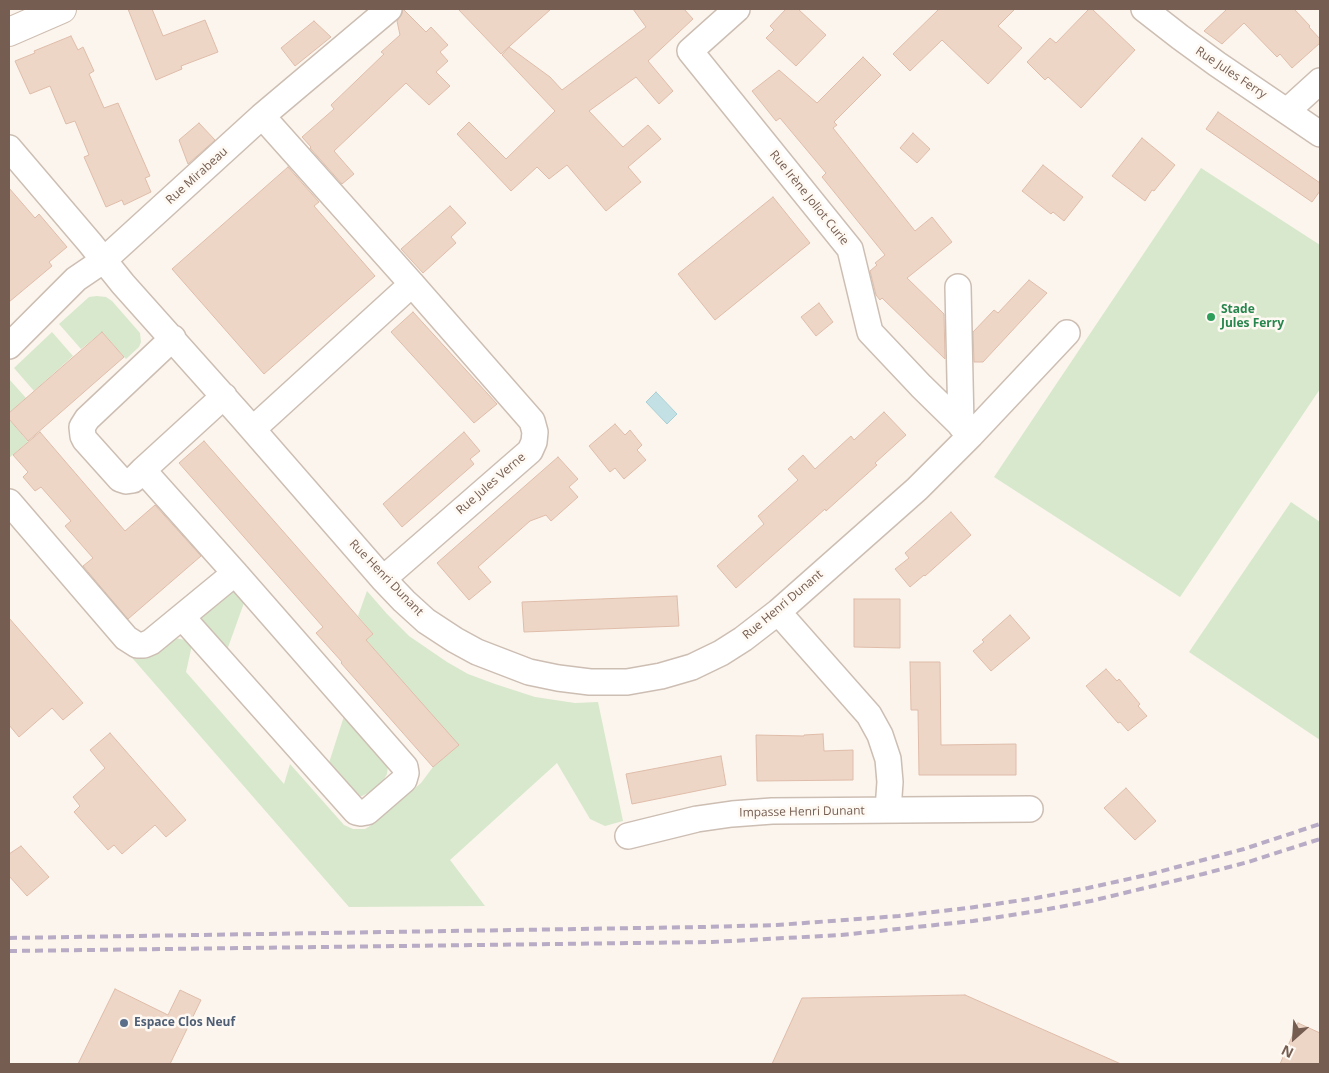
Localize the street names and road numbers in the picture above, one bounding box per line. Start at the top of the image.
street label: Rue Jules Ferry [1193,44,1269,102]
street label: Rue Mirabeau [163,145,231,207]
street label: Rue Irène Joliot Curie [766,148,852,248]
street label: Rue Jules Verne [454,450,528,518]
street label: Rue Henri Dunant [346,537,426,619]
street label: Rue Henri Dunant [740,567,826,643]
street label: Impasse Henri Dunant [739,804,865,820]

